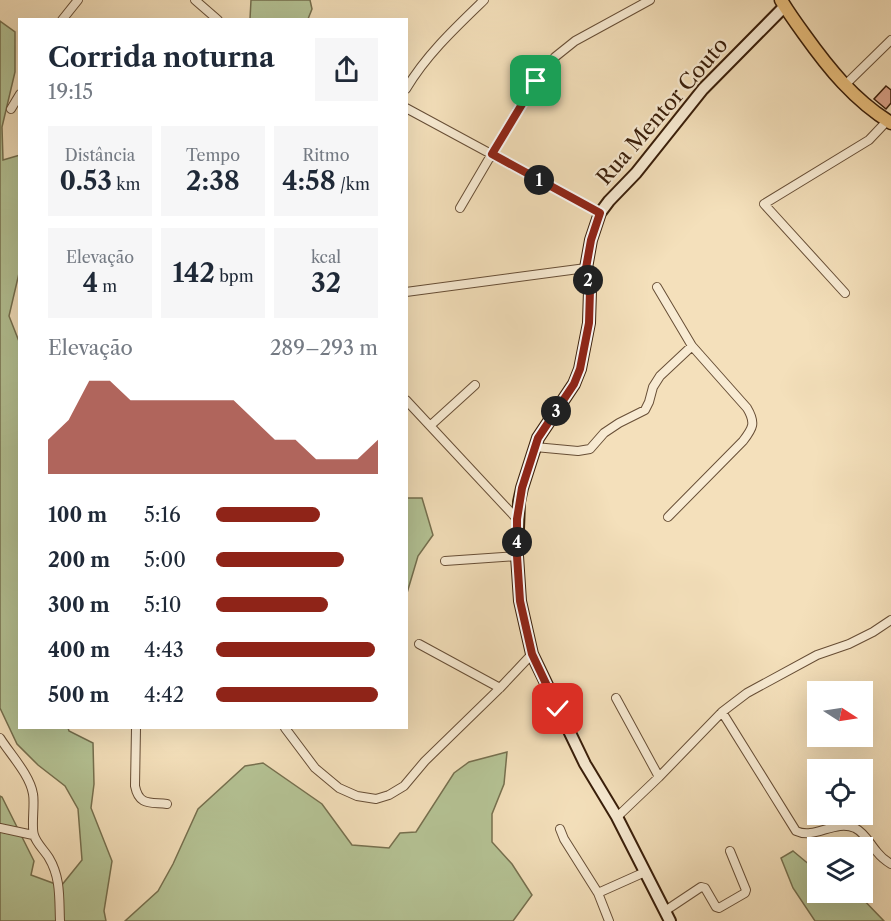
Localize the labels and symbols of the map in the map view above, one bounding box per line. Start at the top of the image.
street label: Rua Mentor Couto [591,32,733,190]
pin [510,55,561,106]
pin: 1 [524,165,554,195]
pin: 2 [573,265,603,295]
pin: 3 [541,396,571,426]
pin: 4 [502,527,532,557]
north arrow [807,681,873,747]
pin [532,683,583,734]

